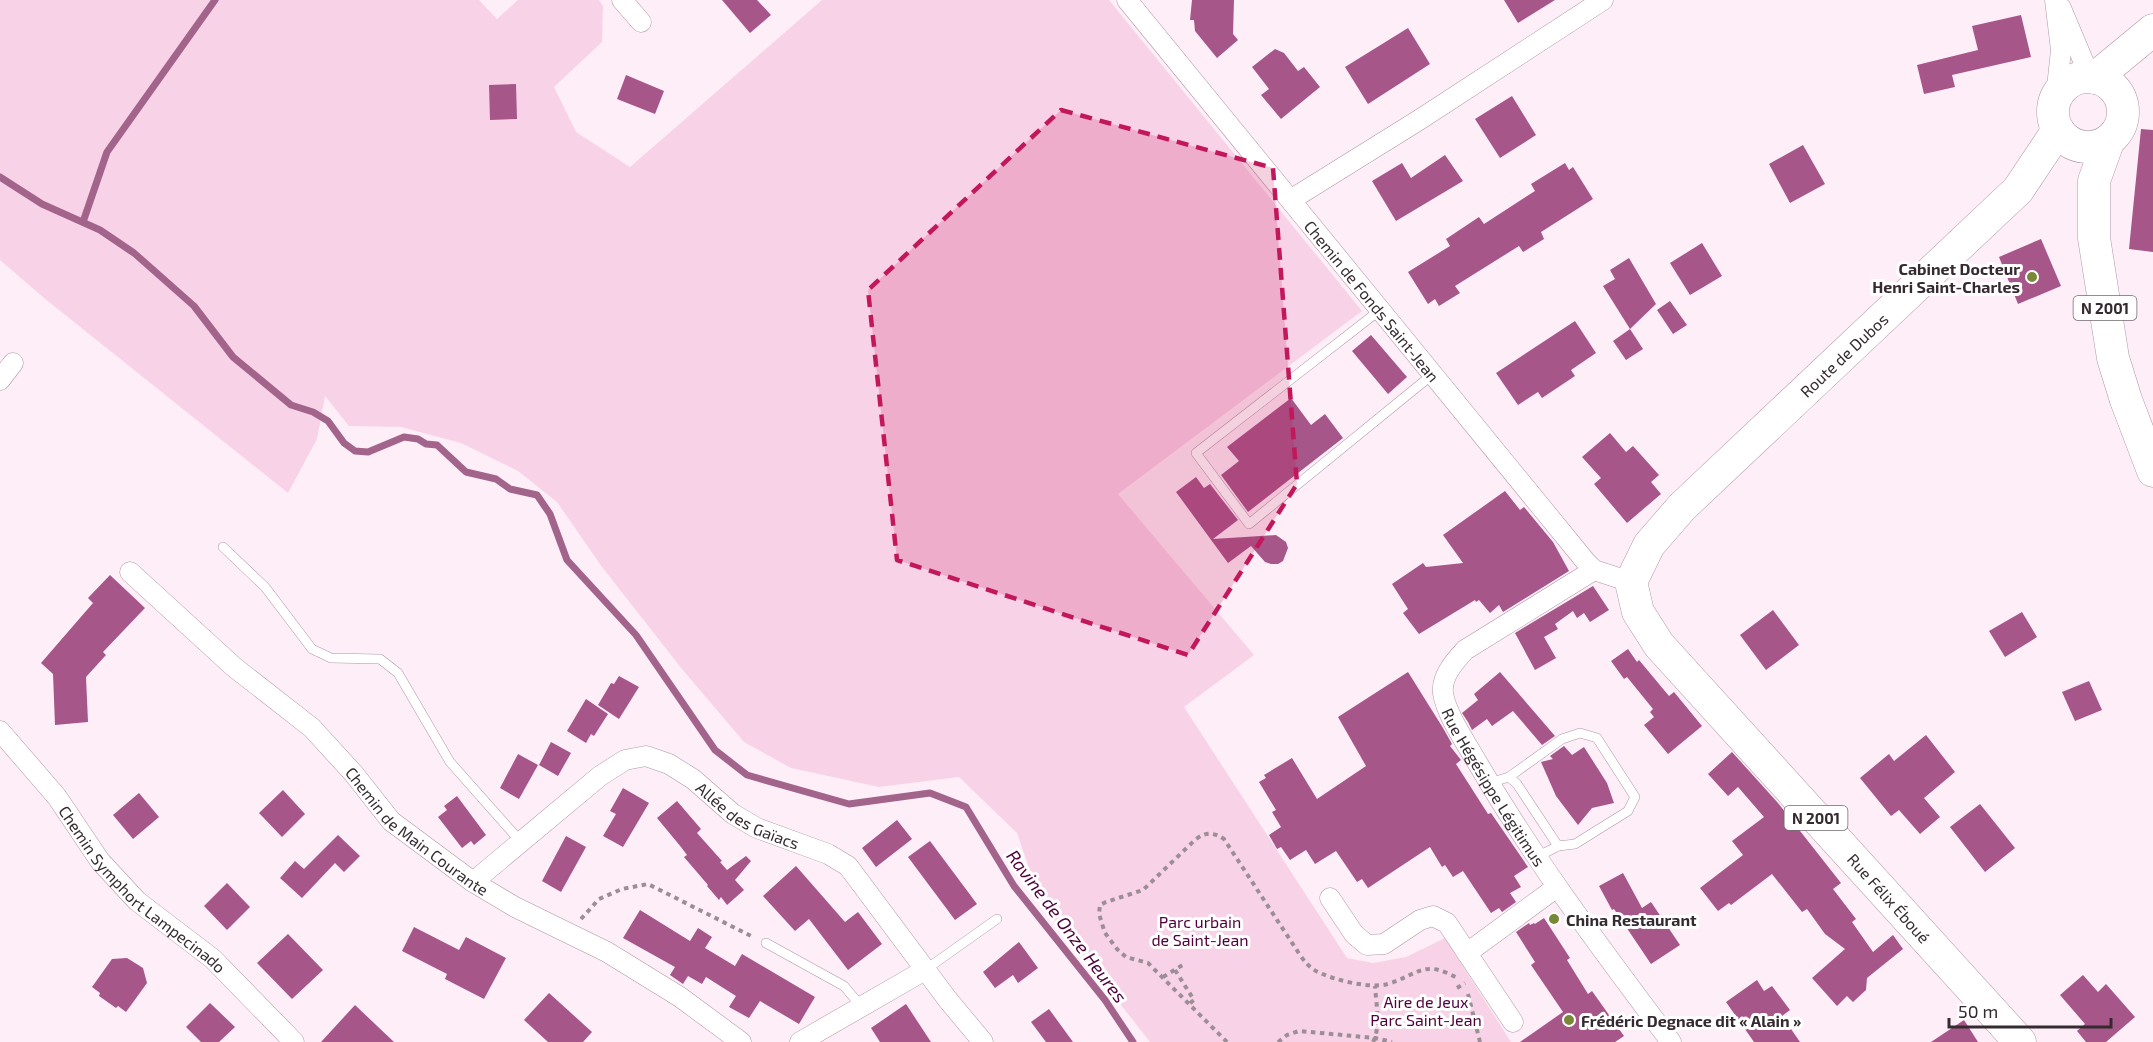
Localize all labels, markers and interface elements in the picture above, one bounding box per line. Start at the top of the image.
street label: Chemin de Fonds Saint-Jean [1301,216,1444,385]
place label: Cabinet Docteur Henri Saint-Charles [1872,259,2020,296]
marker: Cabinet Docteur Henri Saint-Charles [2025,270,2039,284]
road number: N 2001 [2074,296,2136,320]
street label: Route de Dubos [1796,309,1891,401]
street label: Rue Hégésippe Légitimus [1439,705,1550,869]
street label: Chemin de Main Courante [342,762,492,899]
street label: Allée des Gaïacs [693,777,802,852]
street label: Chemin Symphort Lampecinado [56,801,230,976]
road number: N 2001 [1784,806,1848,830]
water label: Ravine de Onze Heures [1002,845,1132,1007]
street label: Rue Félix Éboué [1844,849,1934,947]
place label: China Restaurant [1566,910,1697,929]
park label: Parc urbain de Saint-Jean [1151,912,1249,949]
marker: China Restaurant [1547,912,1561,926]
scale bar [1949,991,2111,1029]
park label: Aire de Jeux Parc Saint-Jean [1370,992,1482,1029]
text: 50 m [1958,1000,1998,1022]
place label: Frédéric Degnace dit « Alain » [1581,1011,1801,1030]
marker: Frédéric Degnace dit « Alain » [1562,1013,1576,1027]

